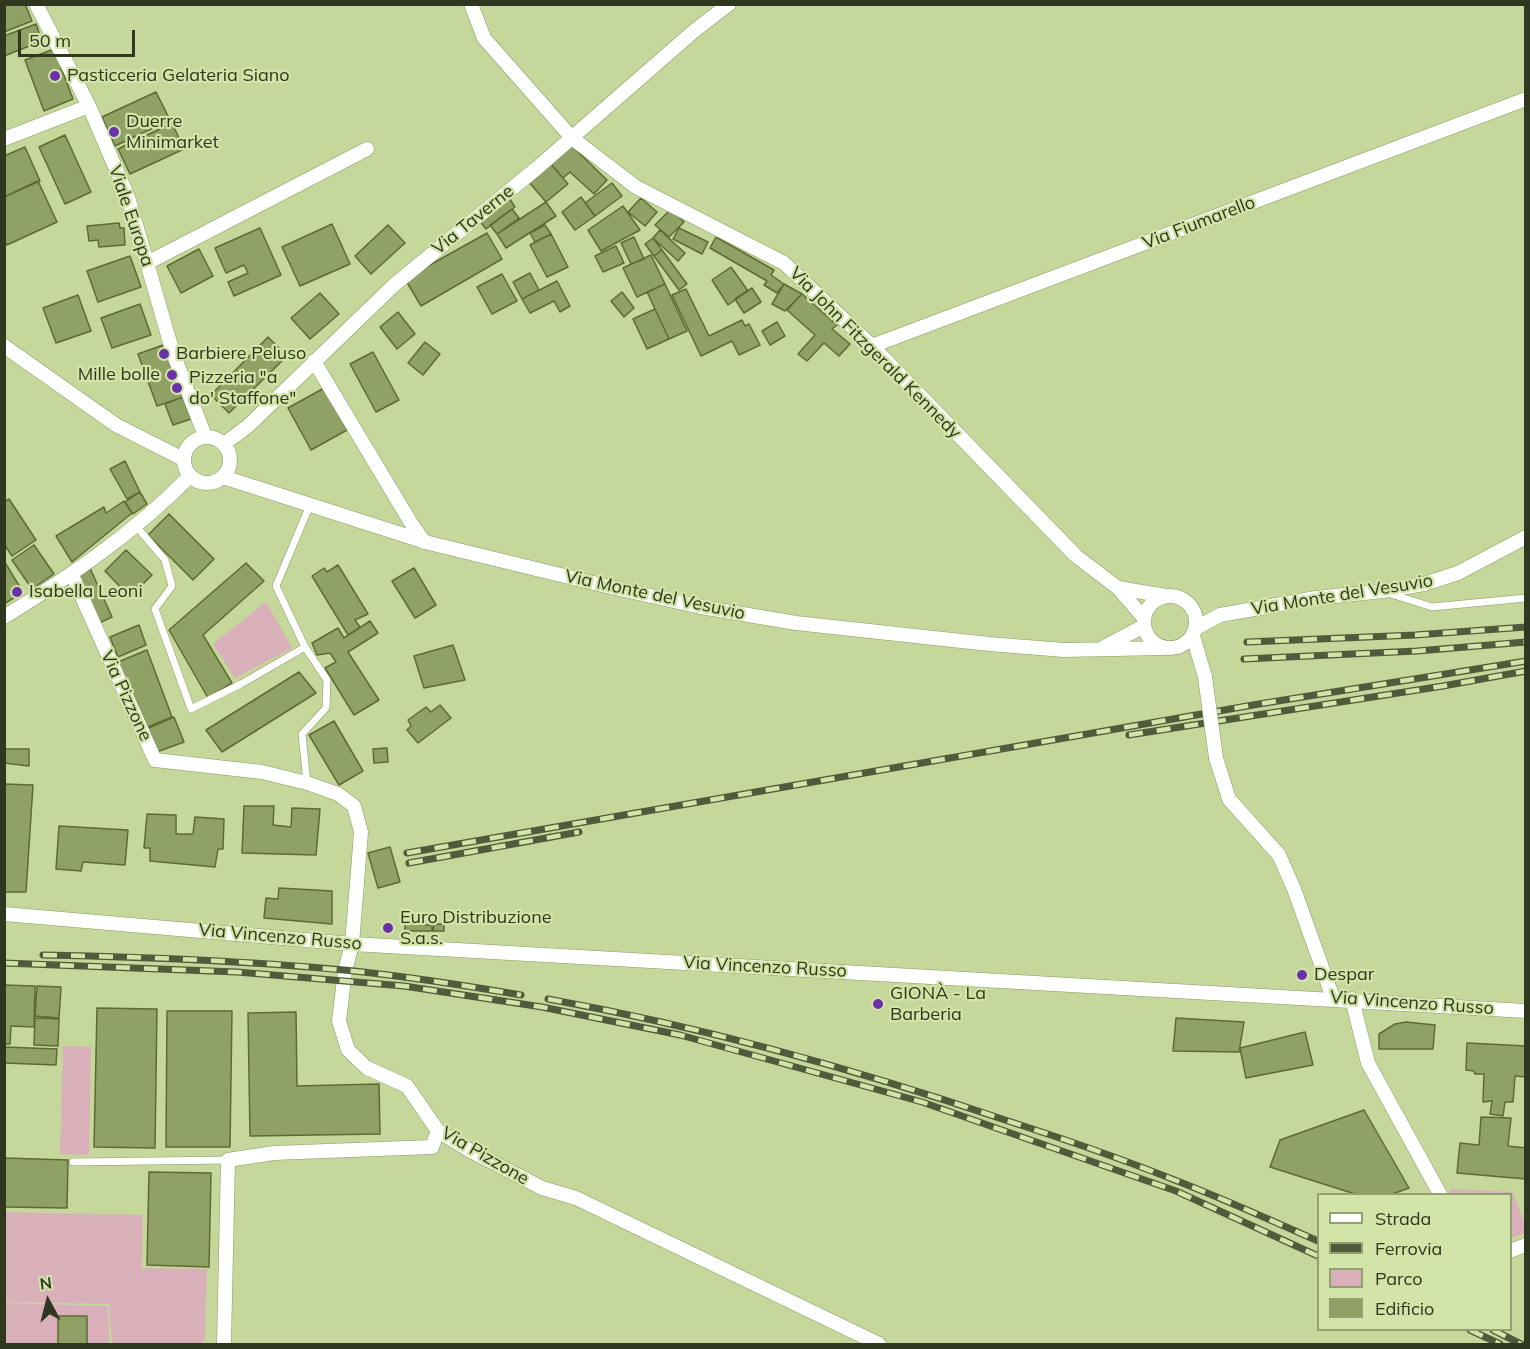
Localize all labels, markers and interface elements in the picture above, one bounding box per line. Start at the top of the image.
scale bar [21,18,138,56]
text: 50 m [29,29,71,52]
place label: Pasticceria Gelateria Siano [67,65,290,87]
marker: Pasticceria Gelateria Siano [48,69,62,83]
place label: Duerre Minimarket [126,111,219,154]
marker: Duerre Minimarket [107,125,121,139]
street label: Viale Europa [104,163,158,269]
street label: Via Taverne [428,181,518,259]
street label: Via Fiumarello [1140,192,1258,254]
street label: Via John Fitzgerald Kennedy [785,263,965,443]
place label: Barbiere Peluso [176,343,306,365]
marker: Barbiere Peluso [157,347,171,361]
place label: Mille bolle [78,364,160,386]
place label: Pizzeria "a do' Staffone" [189,367,296,410]
marker: Mille bolle [165,368,179,382]
marker: Pizzeria "a do' Staffone" [170,381,184,395]
street label: Via Monte del Vesuvio [563,565,747,625]
street label: Via Monte del Vesuvio [1250,570,1434,620]
place label: Isabella Leoni [29,581,143,603]
marker: Isabella Leoni [10,585,24,599]
street label: Via Pizzone [96,647,156,745]
place label: Euro Distribuzione S.a.s. [400,907,551,950]
street label: Via Vincenzo Russo [197,919,363,955]
marker: Euro Distribuzione S.a.s. [381,921,395,935]
street label: Via Vincenzo Russo [683,952,847,982]
place label: Despar [1314,964,1374,986]
marker: Despar [1295,968,1309,982]
place label: GIONÀ - La Barberia [890,983,986,1026]
street label: Via Vincenzo Russo [1329,987,1495,1019]
marker: GIONÀ - La Barberia [871,997,885,1011]
street label: Via Pizzone [437,1122,533,1190]
legend [1317,1193,1512,1331]
text: Strada [1375,1207,1431,1230]
text: Ferrovia [1375,1237,1442,1260]
text: Parco [1375,1267,1423,1290]
north arrow [18,1271,78,1331]
text: N [39,1272,53,1294]
text: Edificio [1375,1297,1434,1320]

